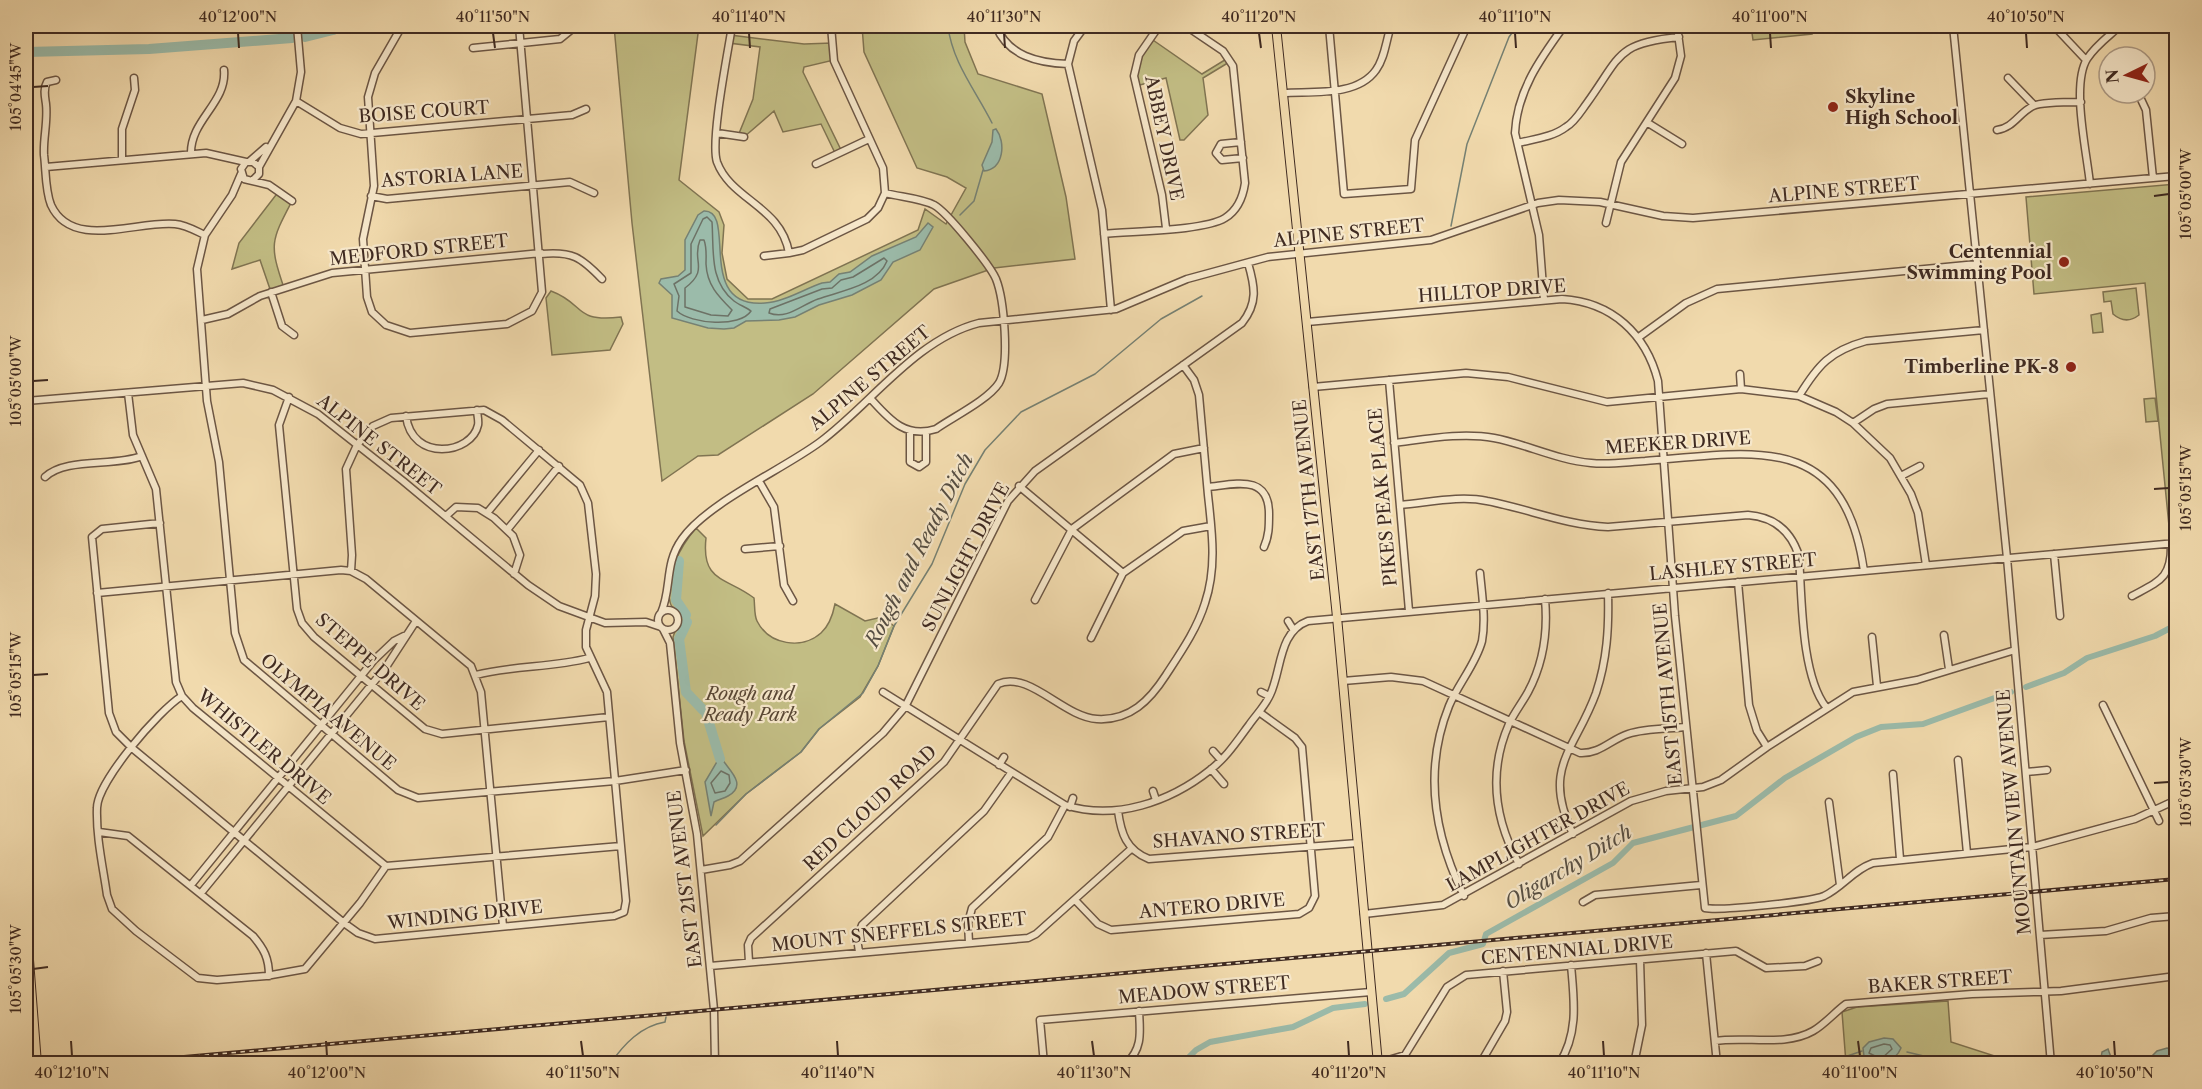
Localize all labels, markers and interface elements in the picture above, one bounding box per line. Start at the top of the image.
text: 40°12'00"N [199,7,277,26]
text: 40°11'50"N [456,7,530,26]
text: 40°11'40"N [712,7,786,26]
text: 40°11'30"N [967,7,1041,26]
text: 40°11'20"N [1222,7,1296,26]
text: 40°11'10"N [1479,7,1551,26]
text: 40°11'00"N [1732,7,1808,26]
text: 40°10'50"N [1987,7,2065,26]
text: 105°04'45"W [6,42,25,131]
north arrow [2097,45,2157,105]
text: N [2101,68,2123,84]
street label: ABBEY DRIVE [1140,72,1188,203]
place label: Skyline High School [1845,86,1958,129]
street label: BOISE COURT [358,96,491,128]
marker: Skyline High School [1826,100,1840,114]
text: 105°05'00"W [2176,148,2195,239]
street label: ASTORIA LANE [379,160,524,192]
street label: ALPINE STREET [1767,172,1921,208]
street label: ALPINE STREET [1272,214,1426,252]
street label: MEDFORD STREET [328,230,510,270]
place label: Centennial Swimming Pool [1906,241,2052,284]
marker: Centennial Swimming Pool [2057,255,2071,269]
street label: HILLTOP DRIVE [1417,275,1567,307]
street label: ALPINE STREET [804,321,935,436]
text: 105°05'00"W [6,335,25,426]
place label: Timberline PK-8 [1904,356,2059,378]
marker: Timberline PK-8 [2064,360,2078,374]
street label: ALPINE STREET [312,389,446,501]
street label: EAST 17TH AVENUE [1289,398,1329,582]
street label: PIKES PEAK PLACE [1364,407,1402,587]
street label: MEEKER DRIVE [1604,427,1752,459]
text: 105°05'15"W [2176,444,2195,531]
water label: Rough and Ready Ditch [859,449,978,653]
street label: SUNLIGHT DRIVE [917,479,1015,635]
street label: LASHLEY STREET [1648,549,1818,585]
street label: EAST 15TH AVENUE [1649,602,1687,786]
street label: STEPPE DRIVE [311,609,429,715]
text: 105°05'15"W [6,631,25,718]
street label: OLYMPIA AVENUE [256,649,400,775]
park label: Rough and Ready Park [701,683,798,726]
street label: WHISTLER DRIVE [192,684,335,809]
street label: MOUNTAIN VIEW AVENUE [1992,688,2036,936]
text: 105°05'30"W [2176,737,2195,827]
street label: RED CLOUD ROAD [799,741,941,875]
street label: LAMPLIGHTER DRIVE [1442,777,1634,897]
street label: EAST 21ST AVENUE [663,789,707,969]
street label: SHAVANO STREET [1152,819,1327,853]
water label: Oligarchy Ditch [1500,820,1636,914]
street label: ANTERO DRIVE [1137,889,1286,923]
street label: WINDING DRIVE [385,896,544,934]
street label: MOUNT SNEFFELS STREET [770,908,1028,956]
text: 105°05'30"W [6,924,25,1014]
street label: CENTENNIAL DRIVE [1480,931,1674,969]
street label: BAKER STREET [1867,966,2014,998]
street label: MEADOW STREET [1117,971,1291,1008]
text: 40°12'10"N [34,1063,110,1082]
text: 40°12'00"N [288,1063,366,1082]
text: 40°11'50"N [546,1063,620,1082]
text: 40°11'40"N [801,1063,875,1082]
text: 40°11'30"N [1057,1063,1131,1082]
text: 40°11'20"N [1312,1063,1386,1082]
text: 40°11'10"N [1568,1063,1640,1082]
text: 40°11'00"N [1822,1063,1898,1082]
text: 40°10'50"N [2076,1063,2154,1082]

